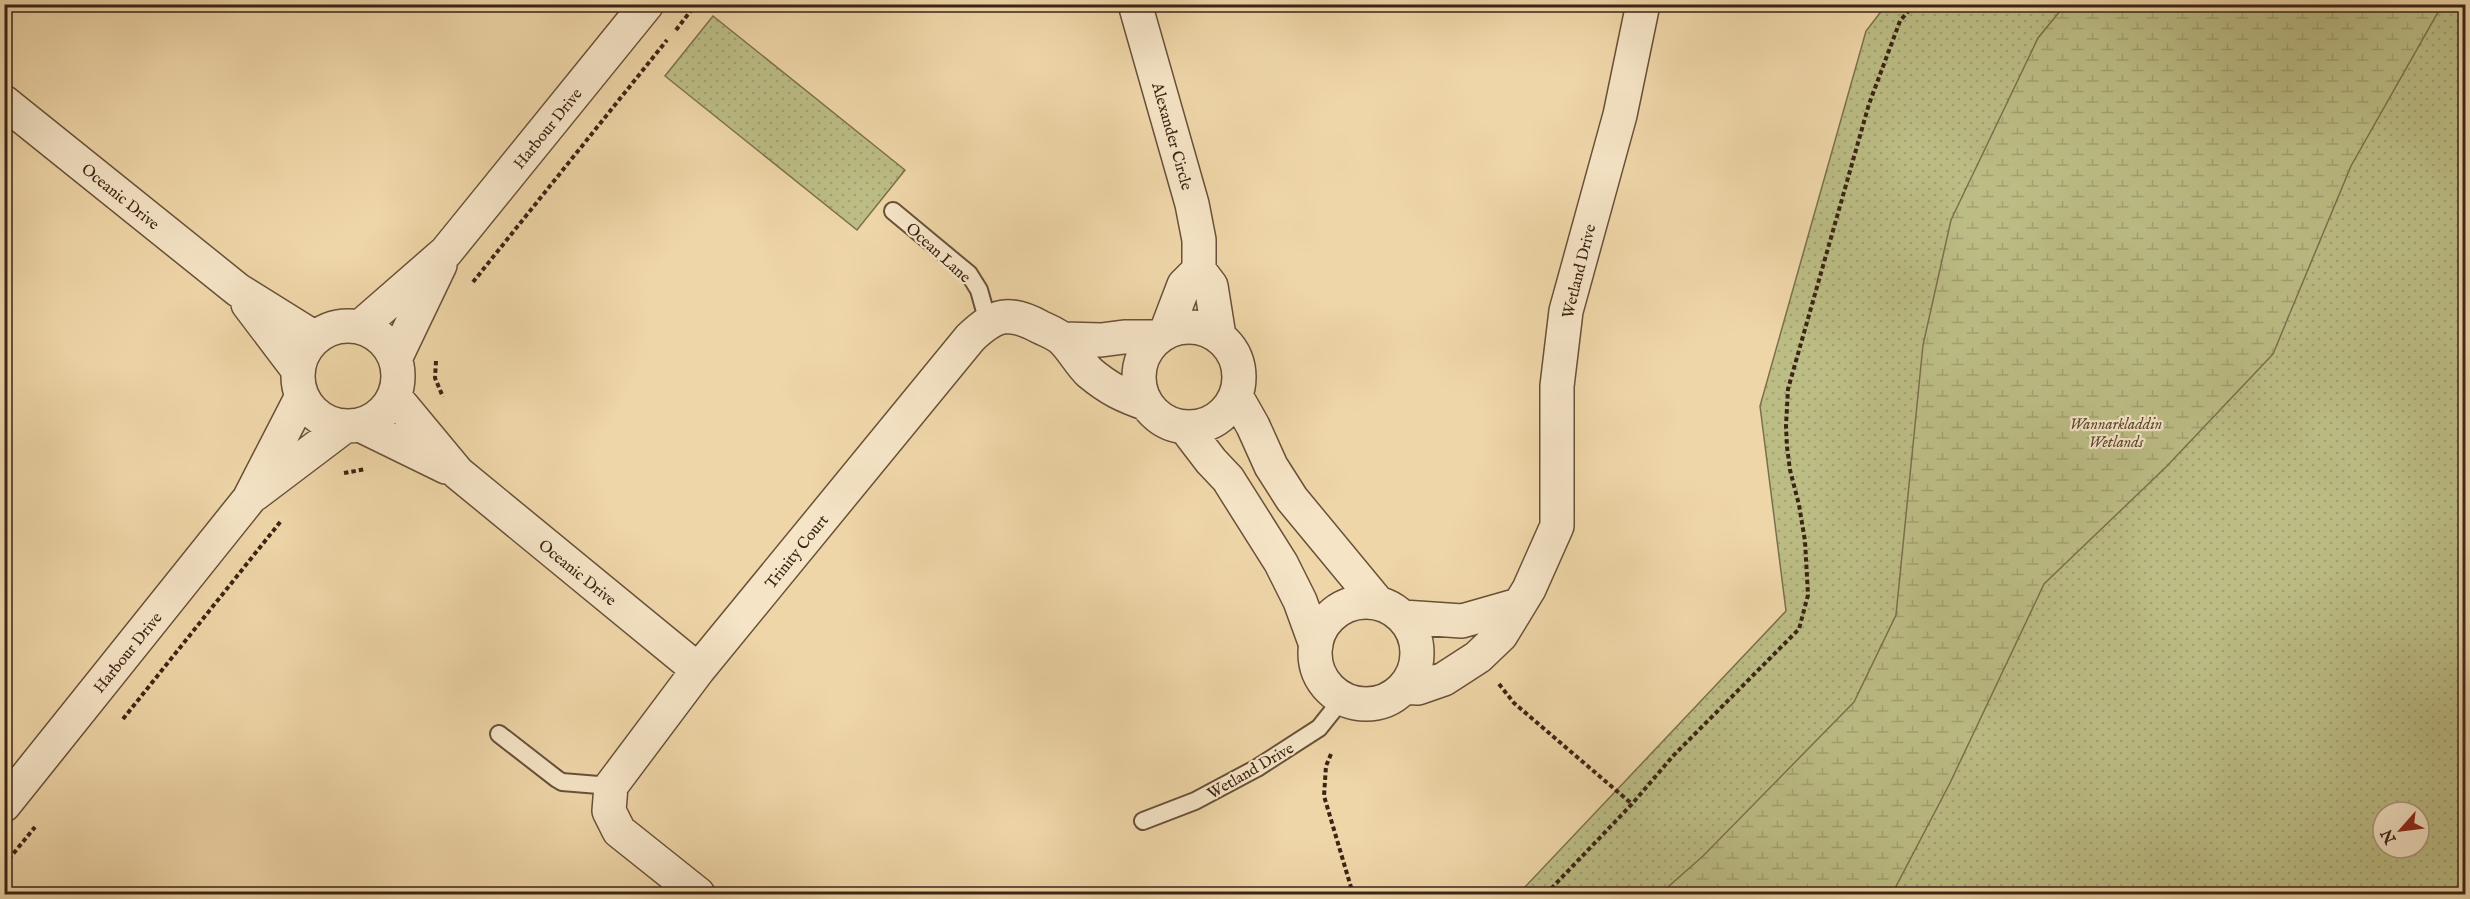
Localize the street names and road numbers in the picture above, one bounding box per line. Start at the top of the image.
street label: Alexander Circle [1146,79,1196,193]
street label: Harbour Drive [510,85,587,174]
street label: Oceanic Drive [77,160,163,235]
street label: Ocean Lane [901,219,974,288]
street label: Wetland Drive [1559,222,1601,321]
street label: Trinity Court [762,511,834,593]
street label: Oceanic Drive [534,536,620,611]
street label: Harbour Drive [90,609,167,698]
street label: Wetland Drive [1204,739,1298,804]

